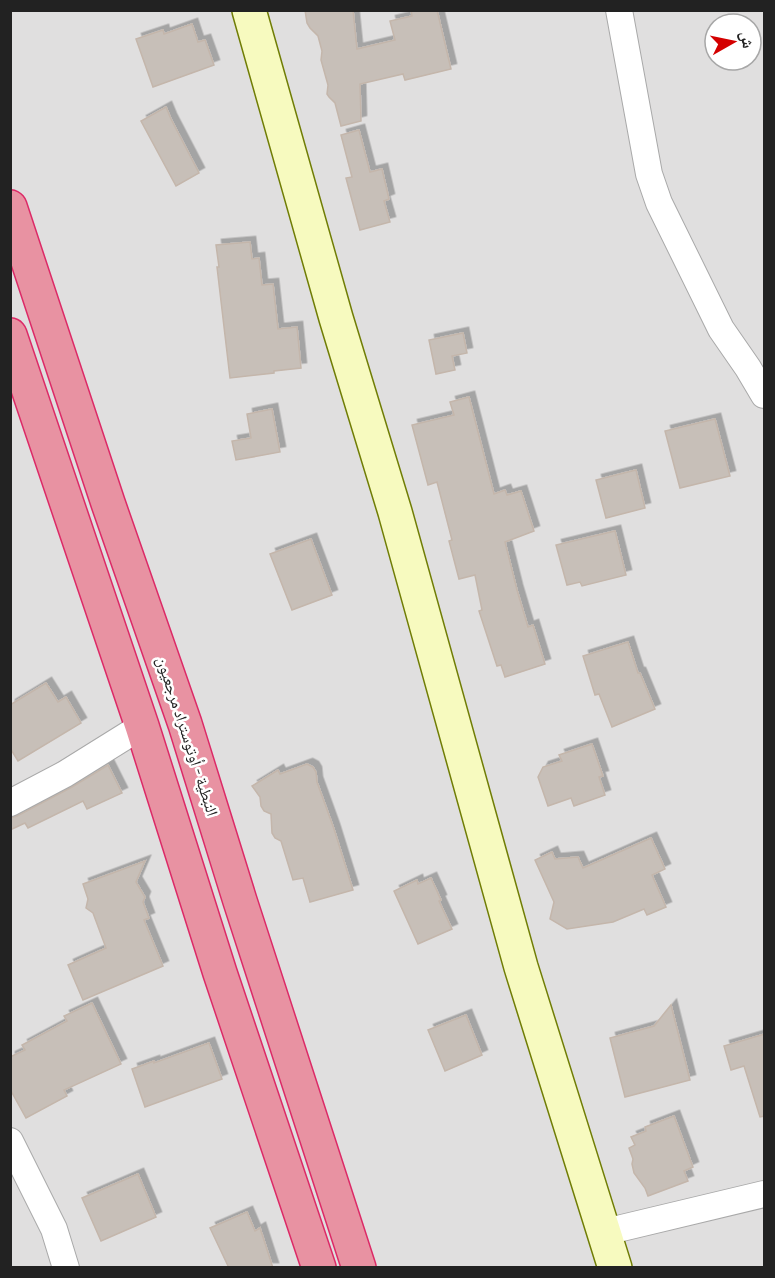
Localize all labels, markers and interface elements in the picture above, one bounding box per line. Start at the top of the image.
north arrow [703,12,763,72]
text: ش [736,30,760,50]
street label: النبطية - أوتوستراد مرجعيون [152,653,224,819]

